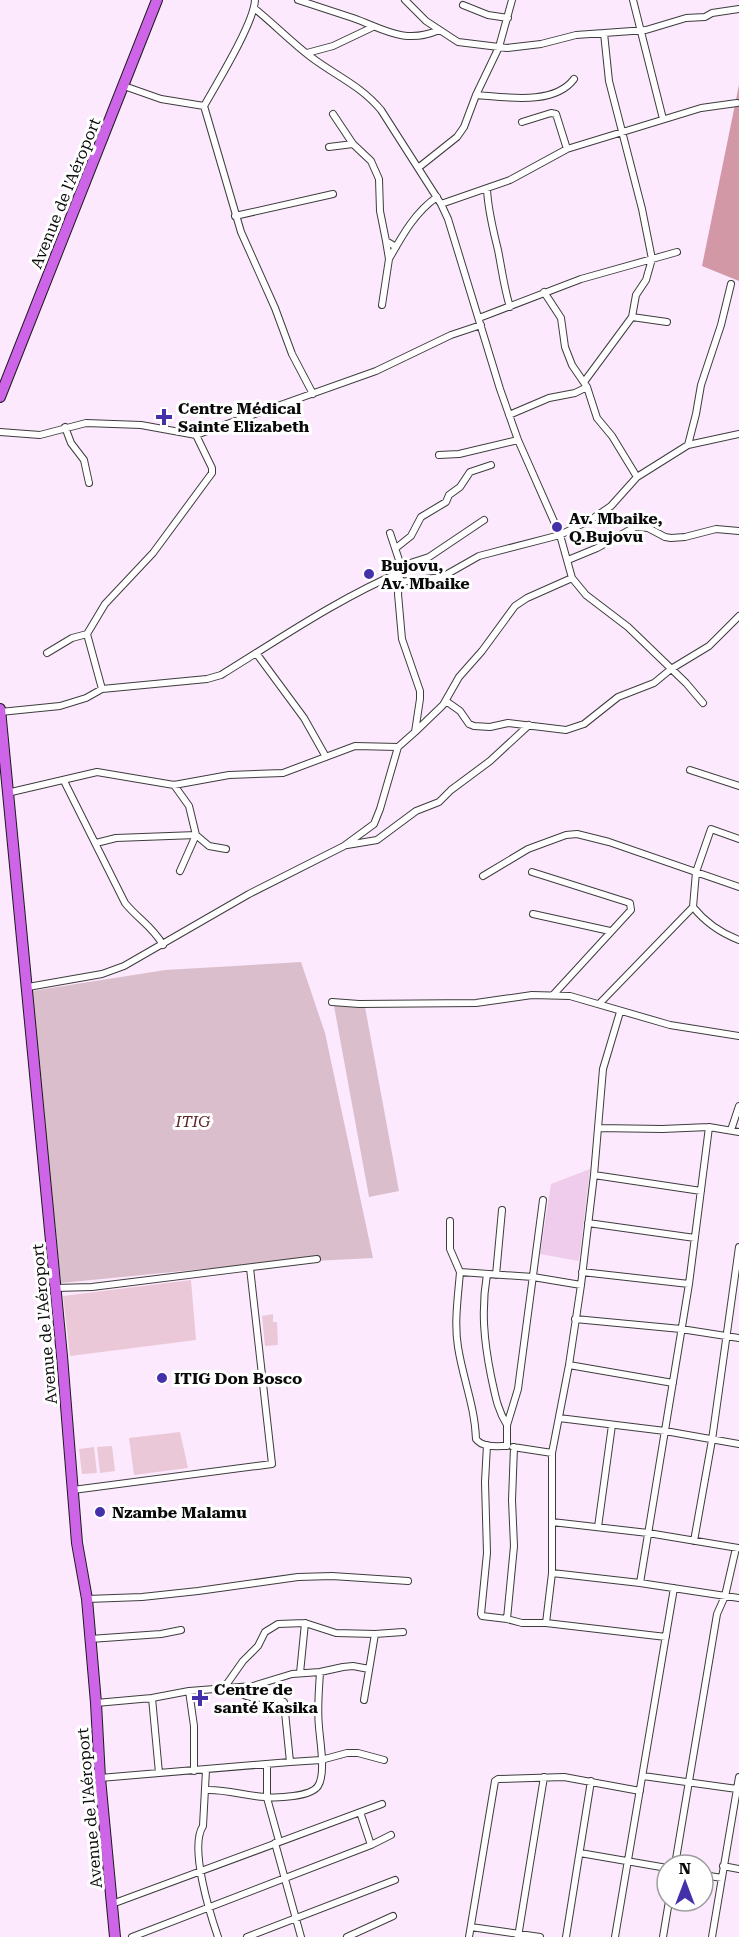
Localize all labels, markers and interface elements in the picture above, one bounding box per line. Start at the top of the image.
street label: Avenue de l'Aéroport [27,115,104,271]
place label: Centre Médical Sainte Elizabeth [178,399,310,436]
marker: Centre Médical Sainte Elizabeth [155,408,173,426]
place label: Av. Mbaike, Q.Bujovu [569,509,663,546]
marker: Av. Mbaike, Q.Bujovu [550,520,564,534]
place label: Bujovu, Av. Mbaike [381,556,470,593]
marker: Bujovu, Av. Mbaike [362,567,376,581]
park label: ITIG [175,1112,211,1131]
street label: Avenue de l'Aéroport [28,1243,61,1405]
place label: ITIG Don Bosco [174,1369,302,1388]
marker: ITIG Don Bosco [155,1371,169,1385]
place label: Nzambe Malamu [112,1503,247,1522]
marker: Nzambe Malamu [93,1505,107,1519]
place label: Centre de santé Kasika [214,1680,319,1717]
marker: Centre de santé Kasika [191,1689,209,1707]
street label: Avenue de l'Aéroport [73,1727,106,1889]
north arrow [655,1853,715,1913]
text: N [679,1859,691,1878]

